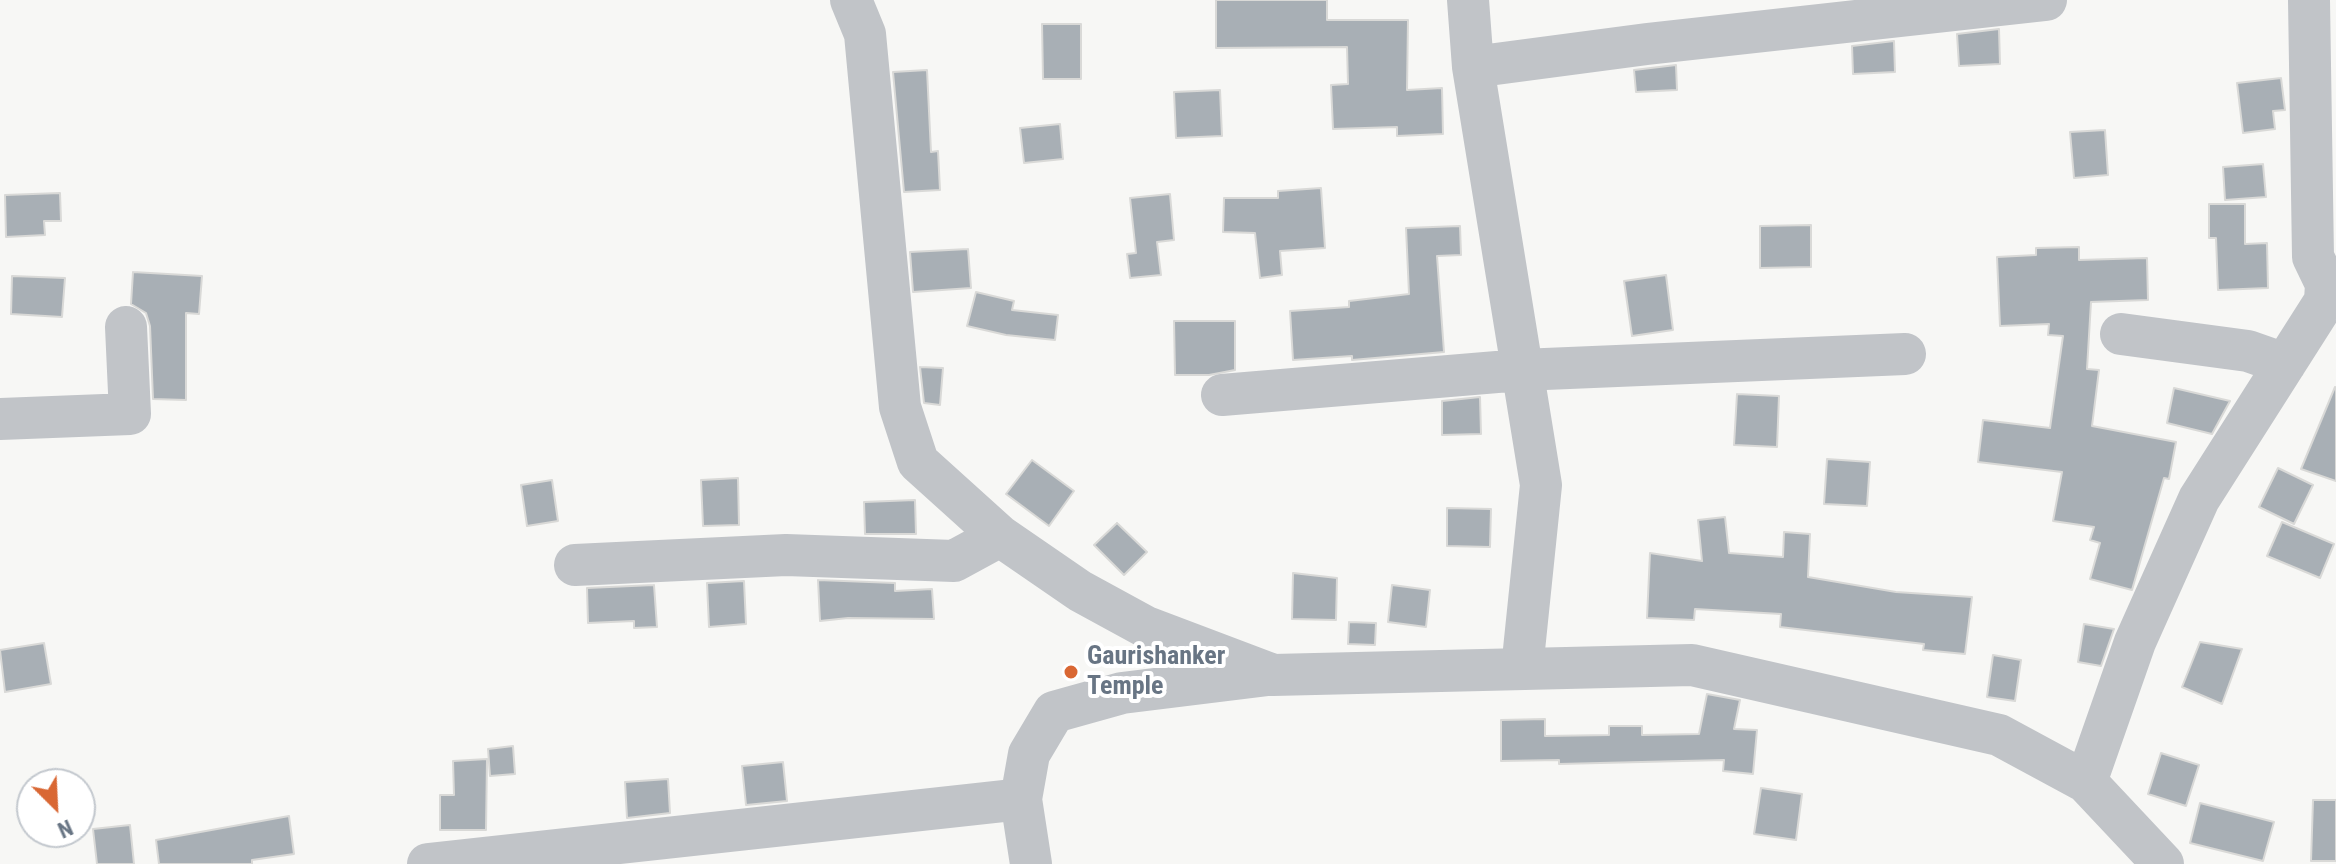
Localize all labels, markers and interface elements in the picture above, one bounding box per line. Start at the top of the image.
place label: Gaurishanker Temple [1087,641,1225,702]
marker: Gaurishanker Temple [1062,663,1080,681]
north arrow [16,768,96,848]
text: N [54,814,76,843]

